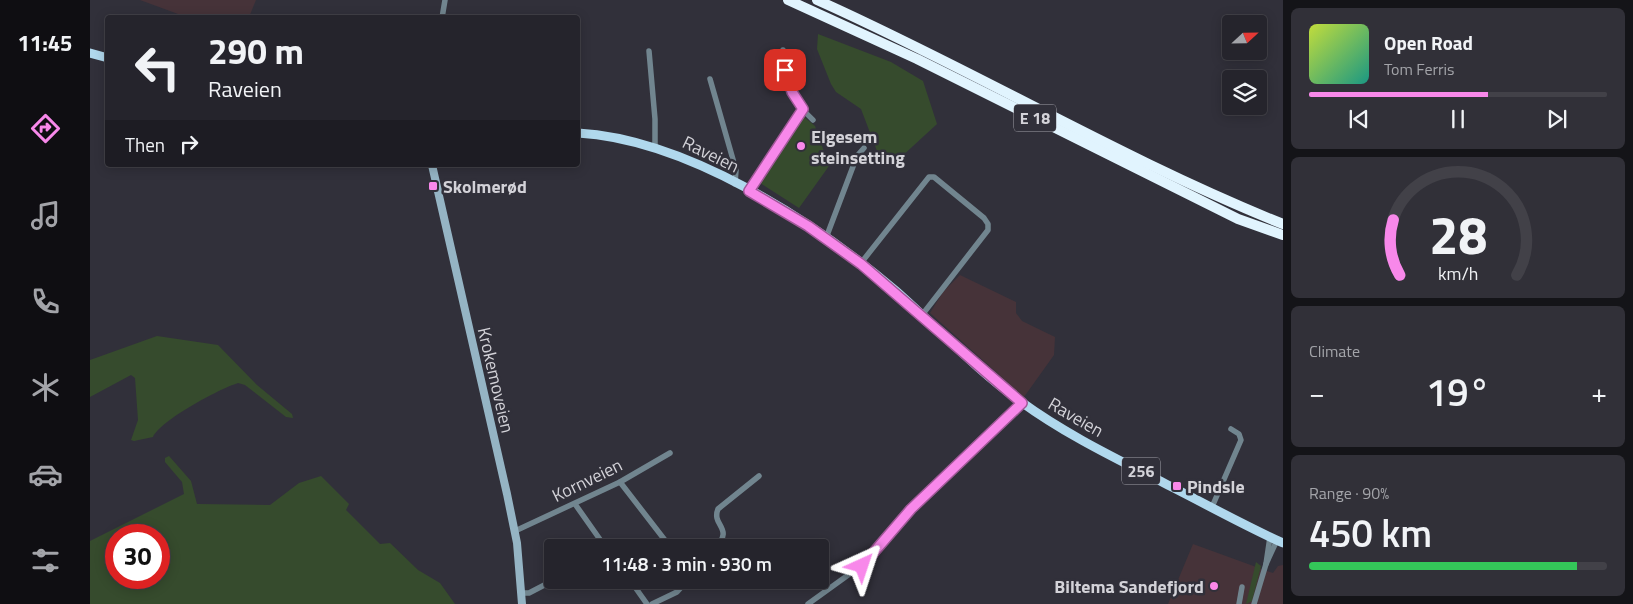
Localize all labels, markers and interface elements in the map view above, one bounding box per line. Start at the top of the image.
north arrow [1222,15,1268,60]
map controls [1222,15,1267,115]
text: 290 m [208,24,304,78]
text: 11:45 [18,26,72,60]
text: Open Road [1384,28,1473,57]
icon: left [125,35,190,100]
pin [764,49,806,91]
icon: arrive [771,56,799,84]
text: Tom Ferris [1384,57,1455,81]
button: layers [1222,70,1267,115]
text: Raveien [208,72,282,106]
road number: E 18 [1014,105,1056,132]
icon: previous [1345,105,1373,133]
icon: pause [1444,105,1472,133]
icon: next [1543,105,1571,133]
icon: directions [28,111,63,146]
place label: Elgesem steinsetting [811,123,905,171]
street label: Raveien [678,129,744,179]
text: Then [125,130,165,159]
icon: right [175,130,203,158]
marker: Elgesem steinsetting [795,140,807,152]
place label: Skolmerød [443,173,527,200]
marker: Skolmerød [427,180,439,192]
text: 28 [1429,195,1487,274]
icon: music [28,198,63,233]
text: km/h [1438,260,1478,287]
icon: phone [28,284,63,319]
street label: Krokemoveien [471,324,521,436]
text: Climate [1309,339,1360,363]
text: 19° [1426,363,1490,421]
icon: climate [28,370,63,405]
text: − [1309,371,1325,414]
text: + [1591,371,1607,414]
street label: Raveien [1043,390,1109,444]
street label: Kornveien [547,451,627,509]
icon: car [28,457,63,492]
road number: 256 [1122,458,1160,484]
place label: Pindsle [1187,473,1245,500]
marker: Pindsle [1171,480,1183,492]
text: Range · 90% [1309,481,1389,505]
text: 450 km [1309,504,1432,562]
speed limit sign: 30 [105,524,170,589]
position arrow [835,539,887,591]
icon: filters [28,543,63,578]
text: 11:48 · 3 min · 930 m [601,549,772,578]
place label: Biltema Sandefjord [1054,573,1204,600]
marker: Biltema Sandefjord [1208,580,1220,592]

